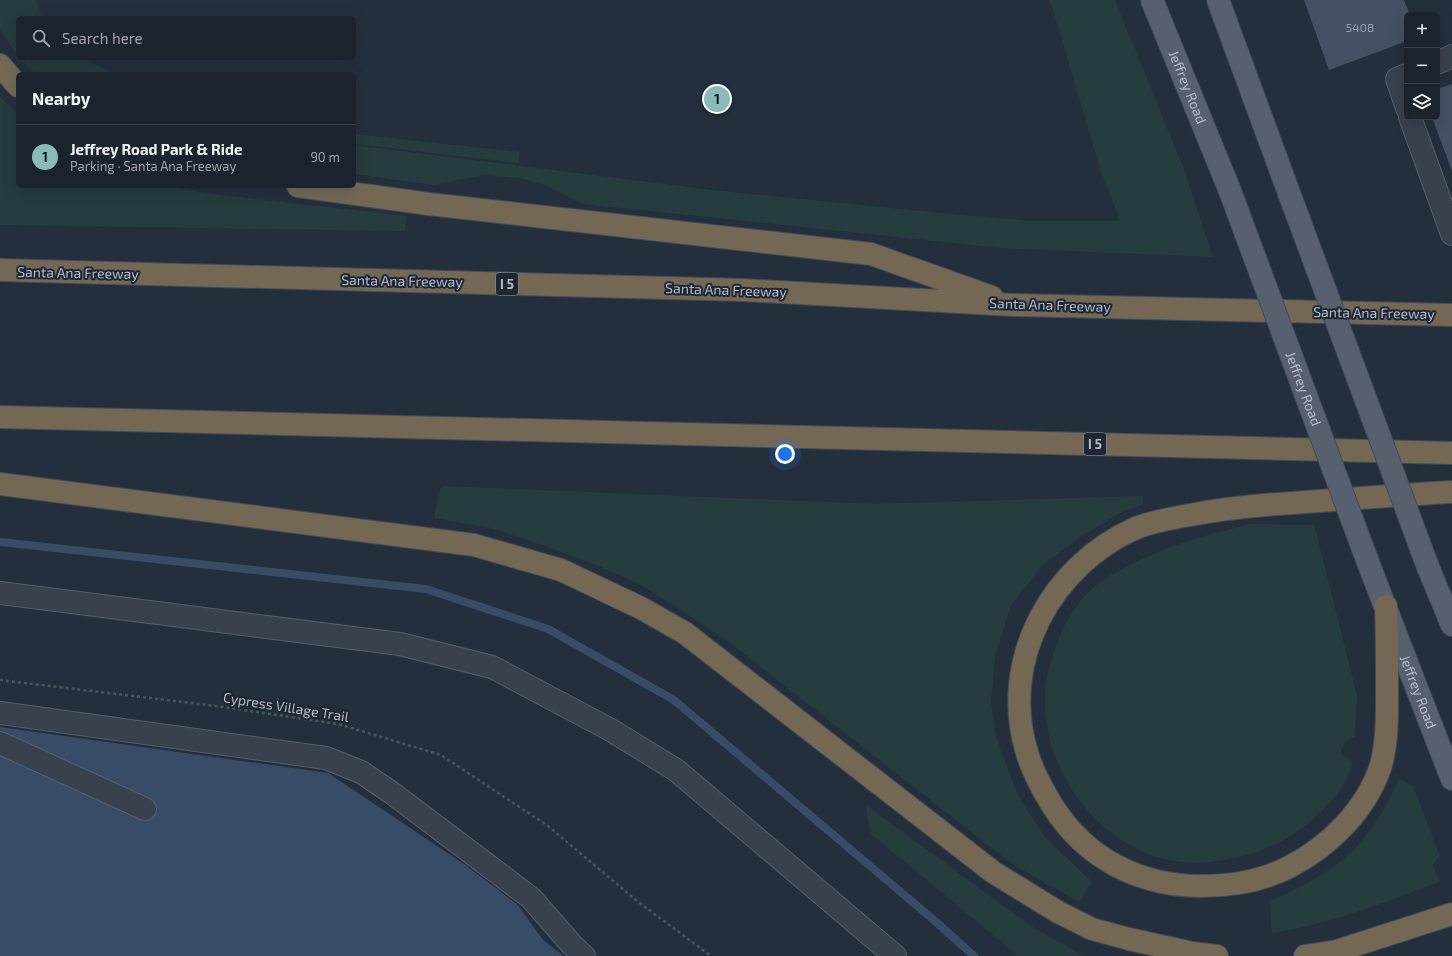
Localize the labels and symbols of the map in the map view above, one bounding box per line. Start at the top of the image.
house number: 5408 [1346,20,1374,34]
street label: Jeffrey Road [1165,48,1211,126]
pin: 1 [704,84,730,114]
street label: Santa Ana Freeway [17,263,139,282]
street label: Santa Ana Freeway [341,271,463,290]
road number: I 5 [496,273,518,295]
street label: Santa Ana Freeway [665,279,788,300]
street label: Santa Ana Freeway [989,294,1112,315]
street label: Santa Ana Freeway [1313,303,1435,322]
street label: Jeffrey Road [1282,349,1325,428]
road number: I 5 [1084,433,1106,455]
your location [775,444,795,464]
street label: Jeffrey Road [1397,652,1441,731]
street label: Cypress Village Trail [222,688,351,725]

